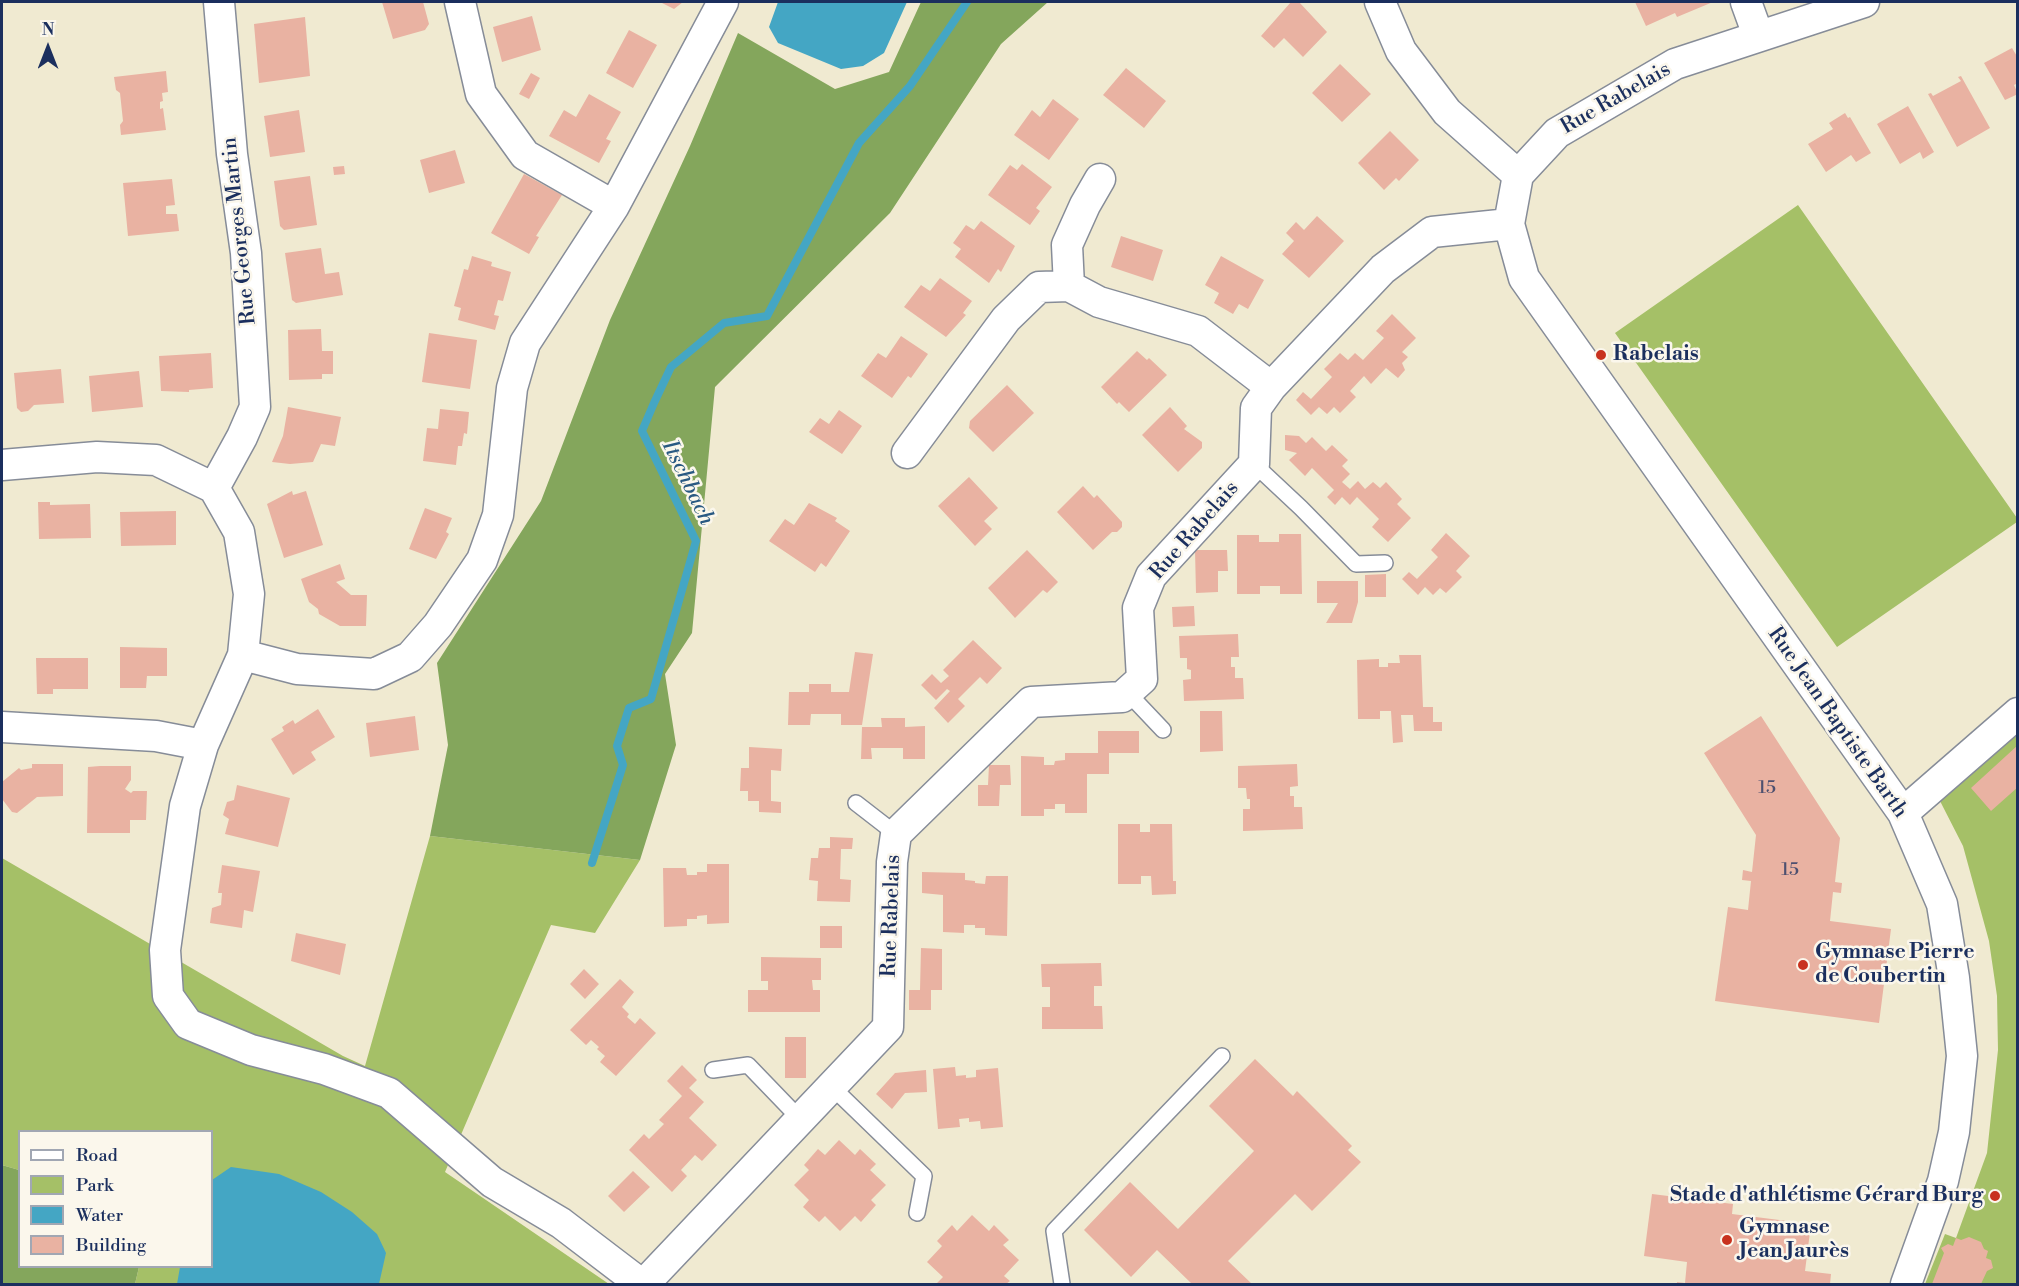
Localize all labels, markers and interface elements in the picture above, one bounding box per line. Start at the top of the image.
north arrow [18,18,78,78]
text: N [42,20,54,40]
street label: Rue Rabelais [1557,57,1675,141]
street label: Rue Georges Martin [218,136,262,326]
place label: Rabelais [1613,342,1699,368]
marker: Rabelais [1594,348,1608,362]
water label: Itschbach [655,436,719,530]
street label: Rue Rabelais [1145,476,1245,586]
street label: Rue Jean Baptiste Barth [1762,623,1912,823]
house number: 15 [1758,778,1776,800]
street label: Rue Rabelais [877,854,907,978]
house number: 15 [1781,860,1799,882]
place label: Gymnase Pierre de Coubertin [1815,940,1974,990]
marker: Gymnase Pierre de Coubertin [1796,958,1810,972]
legend [18,1130,213,1268]
text: Road [76,1144,118,1167]
text: Park [76,1174,113,1197]
place label: Stade d'athlétisme Gérard Burg [1670,1183,1983,1209]
marker: Stade d'athlétisme Gérard Burg [1988,1189,2002,1203]
text: Water [76,1204,123,1227]
place label: Gymnase Jean Jaurès [1739,1215,1849,1265]
marker: Gymnase Jean Jaurès [1720,1233,1734,1247]
text: Building [76,1234,146,1257]

